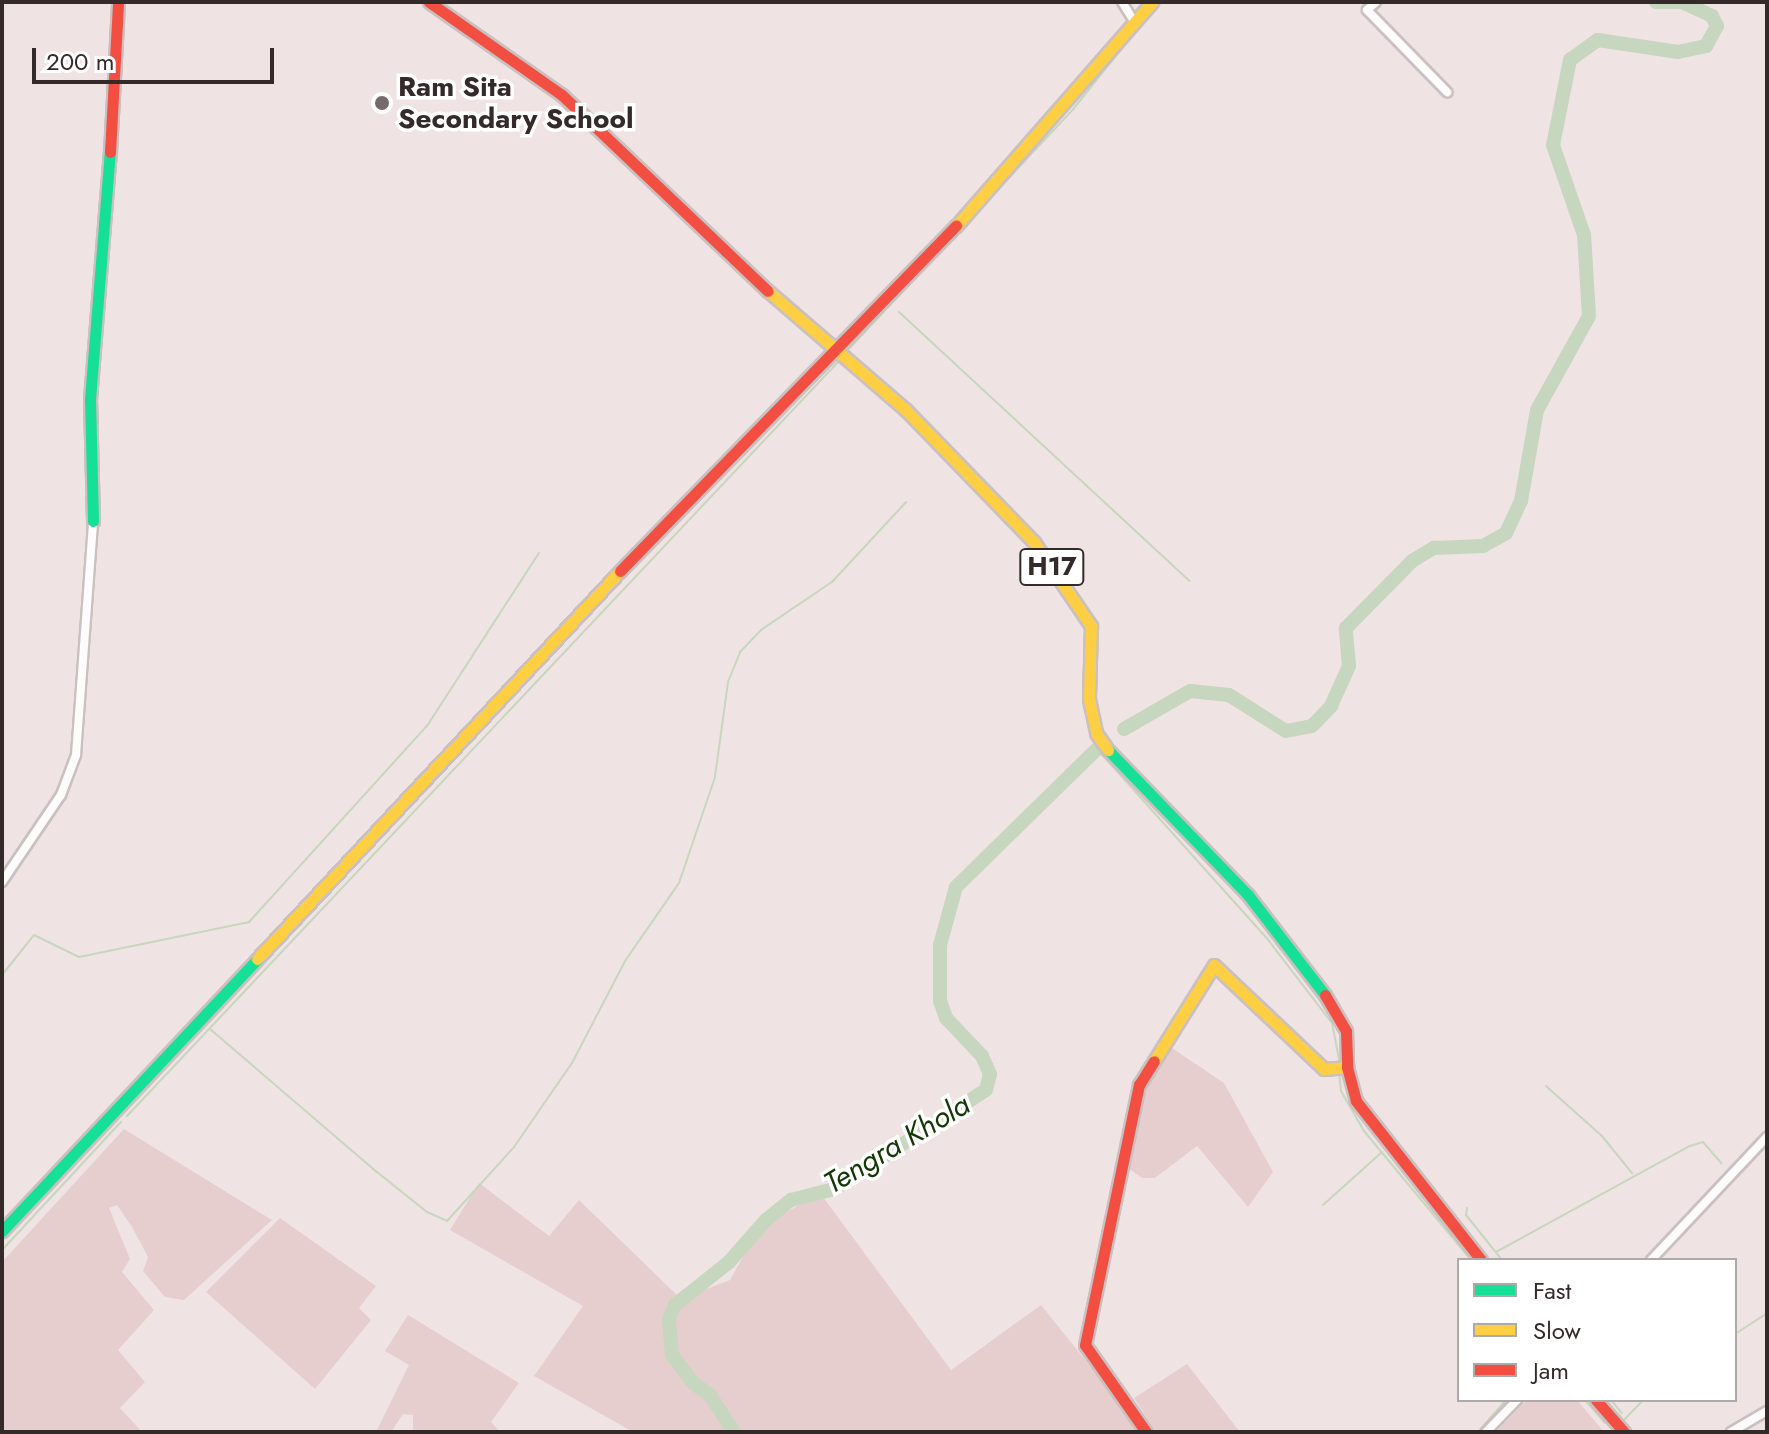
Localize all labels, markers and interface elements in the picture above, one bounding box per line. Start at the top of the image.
scale bar [36,32,278,82]
text: 200 m [46,44,114,79]
place label: Ram Sita Secondary School [398,70,634,136]
marker: Ram Sita Secondary School [373,94,391,112]
road number: H17 [1018,545,1086,589]
water label: Tengra Khola [817,1086,977,1202]
legend [1457,1258,1737,1402]
text: Fast [1533,1273,1571,1308]
text: Slow [1533,1313,1581,1348]
text: Jam [1533,1353,1569,1388]

